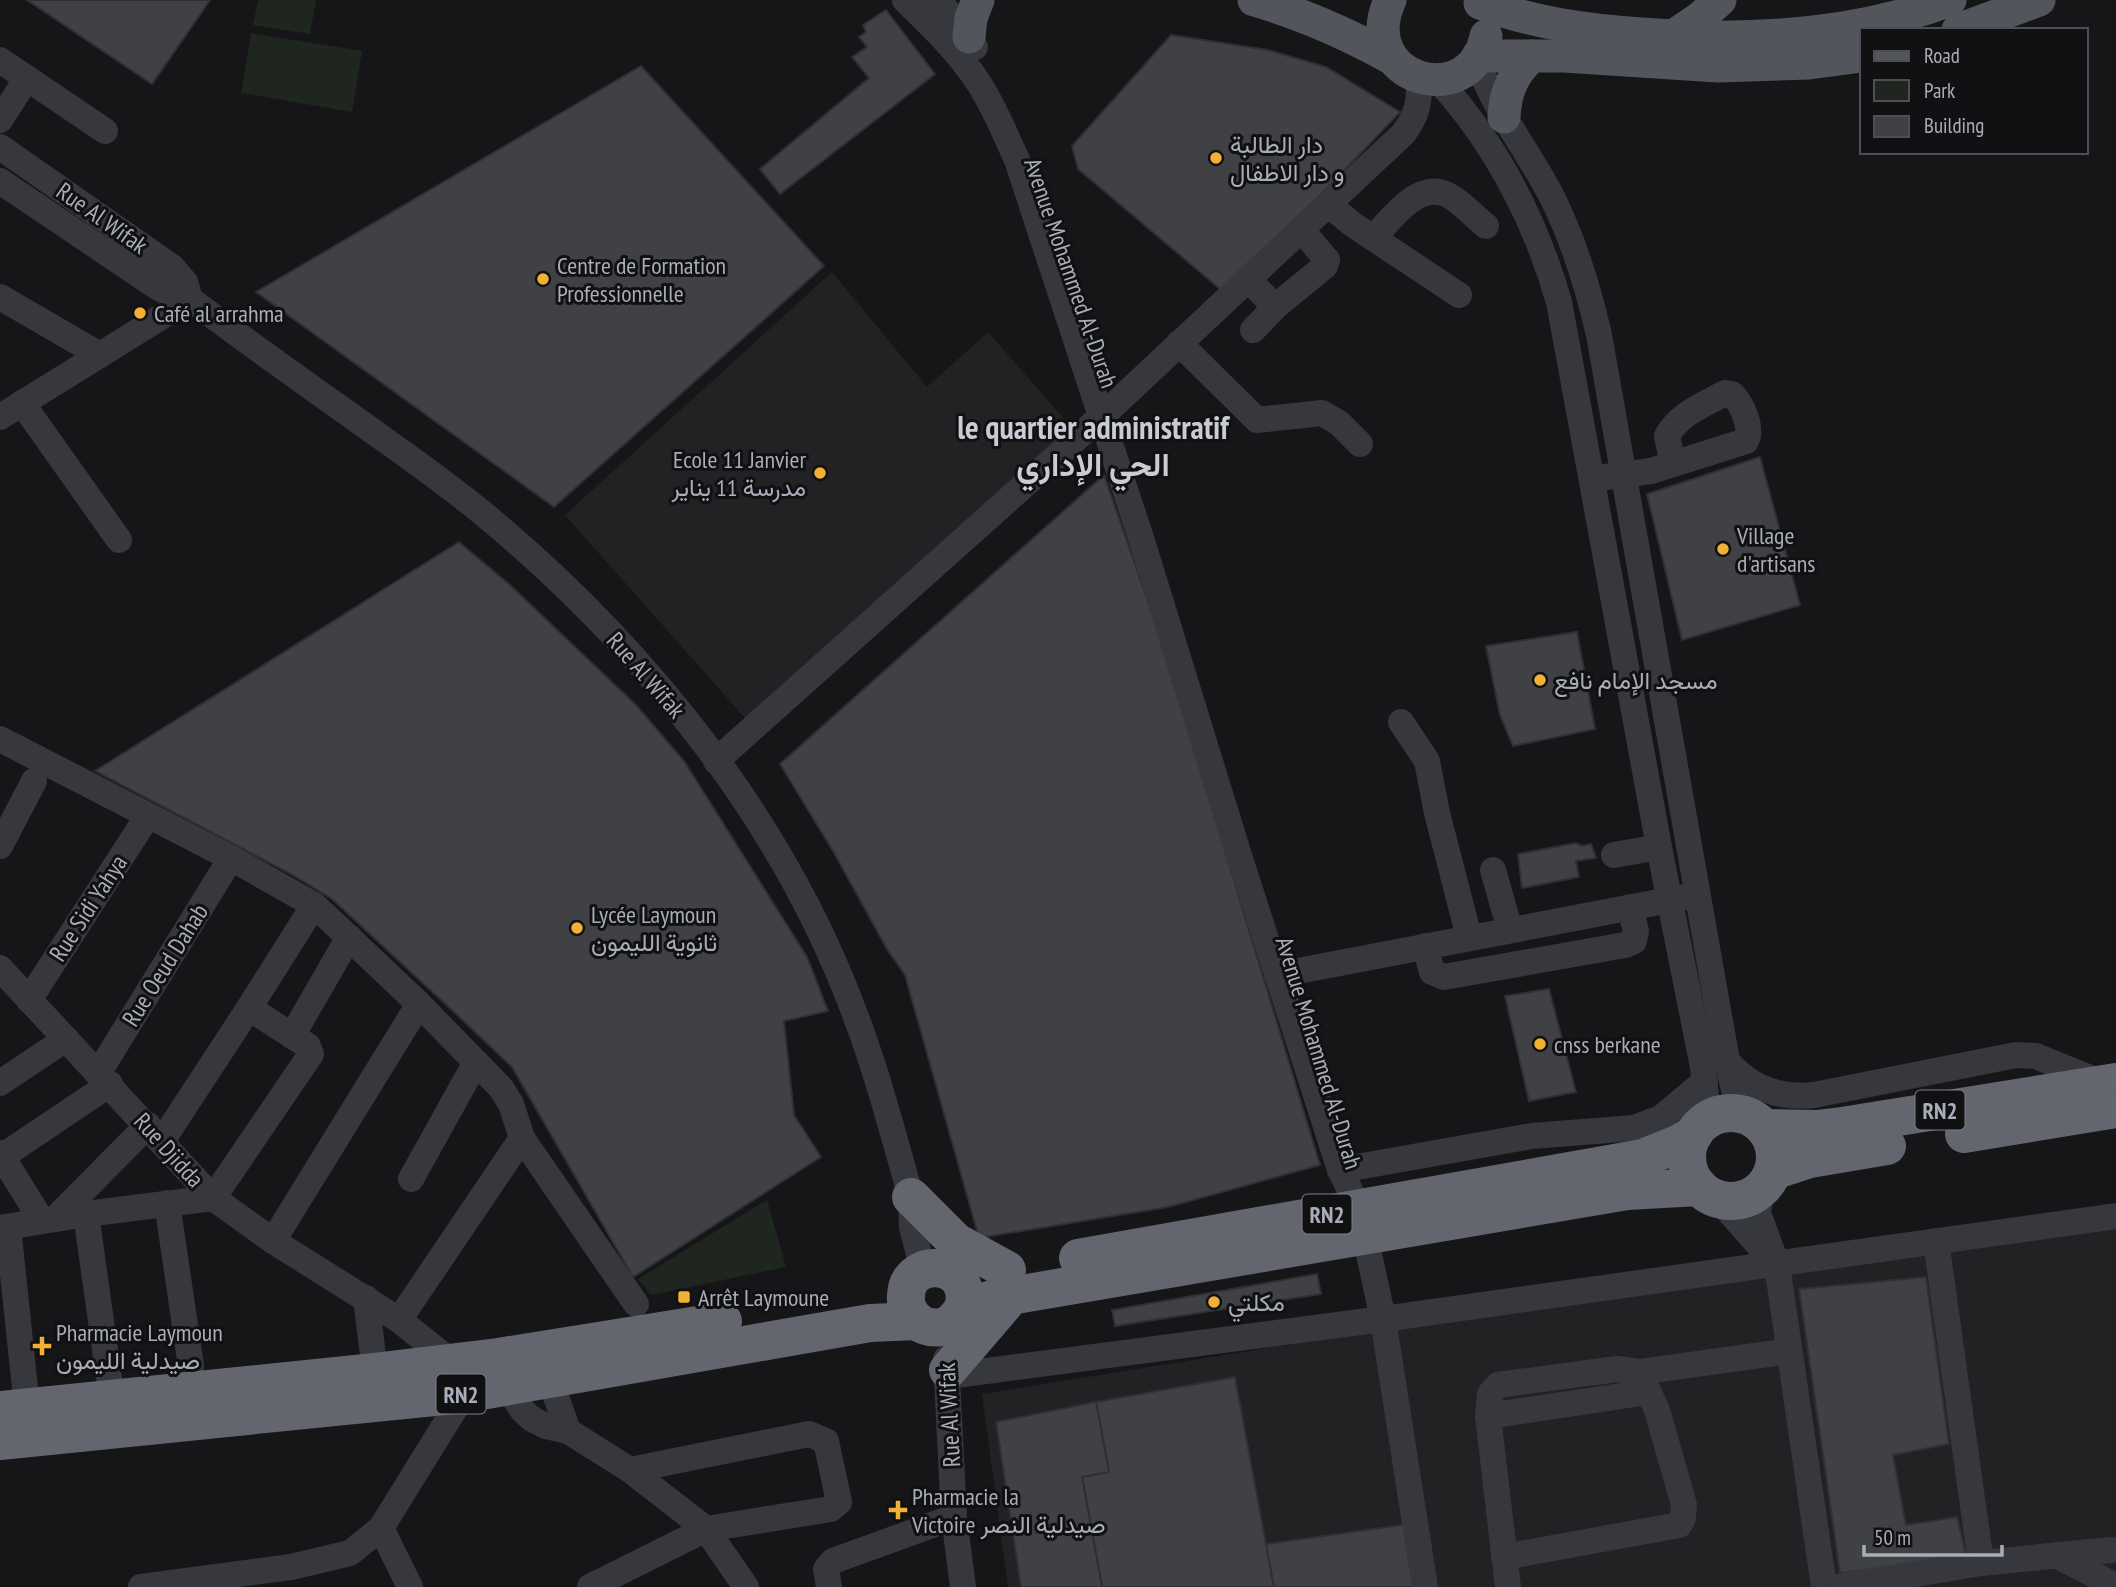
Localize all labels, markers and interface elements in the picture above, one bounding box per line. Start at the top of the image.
legend [1860,28,2088,154]
text: Road [1924,42,1960,69]
text: Park [1924,77,1955,104]
text: Building [1924,112,1984,139]
place label: دار الطالبة و دار الاطفال [1230,129,1345,188]
marker: دار الطالبة و دار الاطفال [1208,150,1224,166]
street label: Avenue Mohammed Al-Durah [1017,154,1125,392]
street label: Rue Al Wifak [50,175,154,261]
place label: Centre de Formation Professionnelle [557,250,726,309]
marker: Centre de Formation Professionnelle [535,271,551,287]
place label: Café al arrahma [154,298,284,329]
marker: Café al arrahma [132,305,148,321]
district label: le quartier administratif الحي الإداري [957,406,1230,492]
place label: Ecole 11 Janvier مدرسة 11 يناير [671,444,806,503]
marker: Ecole 11 Janvier مدرسة 11 يناير [812,465,828,481]
place label: Village d'artisans [1736,520,1815,579]
marker: Village d'artisans [1715,541,1731,557]
street label: Rue Al Wifak [600,625,692,725]
place label: مسجد الإمام نافع [1554,665,1717,698]
marker: مسجد الإمام نافع [1532,672,1548,688]
street label: Rue Sidi Yahya [42,849,134,967]
street label: Rue Oeud Dahab [115,898,215,1032]
place label: Lycée Laymoun ثانوية الليمون [591,899,717,958]
marker: Lycée Laymoun ثانوية الليمون [569,920,585,936]
street label: Avenue Mohammed Al-Durah [1269,933,1369,1173]
place label: cnss berkane [1554,1029,1661,1060]
marker: cnss berkane [1532,1036,1548,1052]
road number: RN2 [1916,1091,1965,1130]
street label: Rue Djidda [127,1106,211,1194]
road number: RN2 [1302,1194,1352,1233]
place label: Arrêt Laymoune [698,1282,829,1313]
place label: مكلتي [1228,1287,1285,1322]
marker: Arrêt Laymoune [676,1289,692,1305]
marker: مكلتي [1206,1294,1222,1310]
place label: Pharmacie Laymoun صيدلية الليمون [56,1317,223,1376]
marker: Pharmacie Laymoun صيدلية الليمون [34,1338,50,1354]
street label: Rue Al Wifak [931,1361,967,1468]
road number: RN2 [436,1374,486,1414]
place label: Pharmacie la Victoire صيدلية النصر [911,1481,1106,1540]
marker: Pharmacie la Victoire صيدلية النصر [890,1502,906,1518]
scale bar [1864,1514,2002,1558]
text: 50 m [1874,1524,1911,1551]

